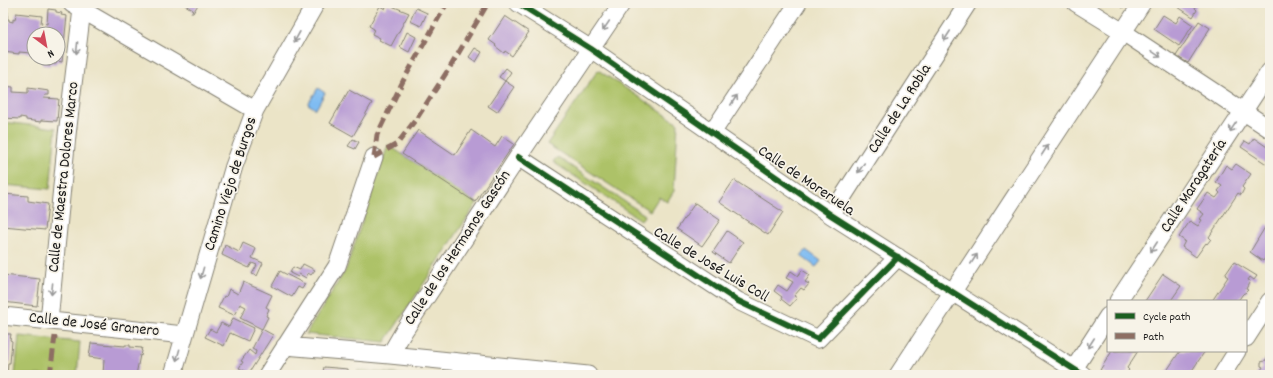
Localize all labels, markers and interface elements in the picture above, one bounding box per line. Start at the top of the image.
one-way arrow [602,20,610,31]
north arrow [26,26,66,66]
one-way arrow [943,30,951,41]
one-way arrow [293,31,301,43]
one-way arrow [73,41,81,54]
text: N [43,45,57,61]
one-way arrow [1150,50,1161,58]
street label: Calle de La Robla [862,59,938,158]
street label: Calle de Maestra Dolores Marco [43,80,85,274]
one-way arrow [730,95,738,106]
street label: Camino Viejo de Burgos [198,114,264,254]
one-way arrow [1229,122,1237,133]
street label: Calle Maragatería [1155,134,1233,238]
street label: Calle de Moreruela [753,140,860,222]
one-way arrow [1041,145,1049,156]
one-way arrow [857,163,866,174]
street label: Calle de los Hermanos Gascón [399,166,517,330]
street label: Calle de José Luis Coll [649,221,773,309]
one-way arrow [1149,242,1158,253]
one-way arrow [970,254,978,265]
one-way arrow [198,267,205,280]
one-way arrow [49,282,56,295]
legend [1107,300,1247,352]
street label: Calle de José Granero [28,307,160,343]
text: Cycle path [1143,309,1191,326]
text: Path [1143,329,1164,346]
one-way arrow [1087,337,1095,348]
one-way arrow [174,348,181,361]

